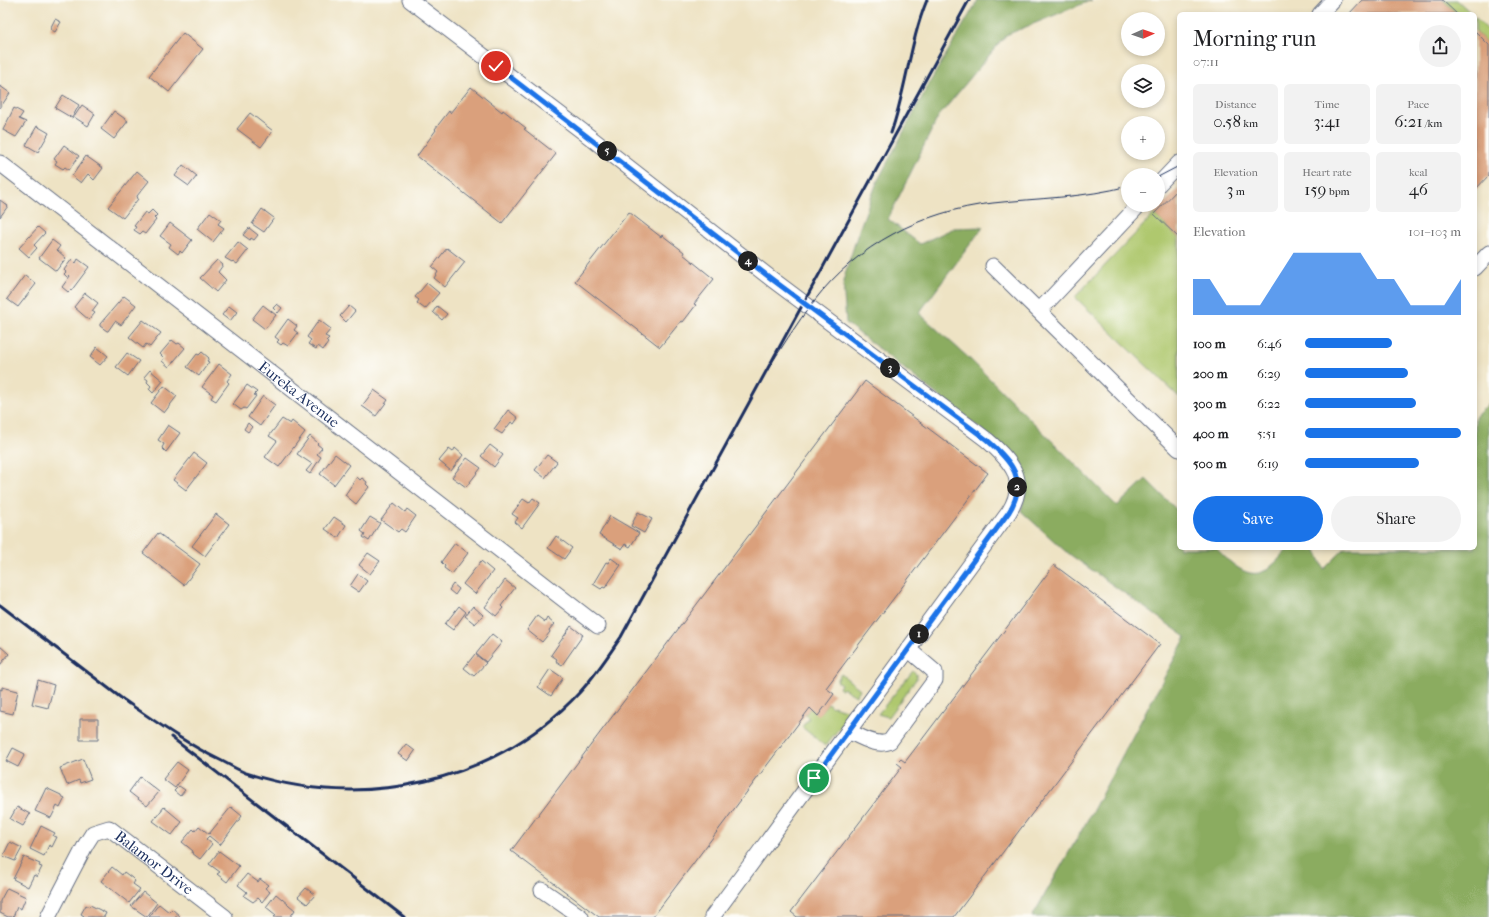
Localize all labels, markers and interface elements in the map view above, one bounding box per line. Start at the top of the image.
north arrow [1121,12,1165,56]
map controls [1121,12,1165,212]
button: share [1419,25,1461,67]
text: Morning run [1193,26,1316,52]
pin [479,49,513,83]
text: 07:11 [1193,54,1219,69]
icon: check [485,55,507,77]
button: layers [1121,64,1165,108]
text: Distance [1215,98,1256,111]
text: Time [1314,98,1339,111]
text: Pace [1407,98,1429,111]
text: 0.58 [1213,111,1241,131]
text: 3:41 [1313,111,1341,131]
text: 6:21 [1394,111,1422,131]
button: + [1121,116,1165,160]
text: km [1241,117,1258,130]
text: /km [1422,117,1442,130]
pin: 5 [597,141,617,161]
text: 5 [605,144,609,157]
text: Elevation [1213,166,1258,179]
text: Heart rate [1302,166,1352,179]
text: kcal [1409,166,1428,179]
button: − [1121,168,1165,212]
text: 3 [1226,179,1233,199]
text: 159 [1304,179,1327,199]
text: 46 [1409,179,1428,199]
text: m [1233,185,1245,198]
text: bpm [1327,185,1350,198]
text: Elevation [1193,224,1246,239]
text: 101–103 m [1408,224,1461,239]
pin: 4 [738,251,758,271]
text: 4 [745,254,751,267]
text: 100 m [1193,336,1226,351]
text: 6:46 [1257,336,1282,351]
street label: Eureka Avenue [255,357,343,432]
pin: 3 [880,358,900,378]
text: 3 [888,361,892,374]
text: 200 m [1193,366,1228,381]
text: 6:29 [1257,366,1281,381]
text: 300 m [1193,396,1226,411]
text: 6:22 [1257,396,1281,411]
text: 400 m [1193,426,1229,441]
text: 5:51 [1257,426,1276,441]
text: 500 m [1193,456,1227,471]
text: 6:19 [1257,456,1279,471]
pin: 2 [1007,477,1027,497]
text: 2 [1014,480,1020,493]
button: Save [1193,496,1323,542]
button: Share [1331,496,1461,542]
pin: 1 [909,624,929,644]
text: 1 [917,627,921,640]
pin [797,761,831,795]
icon: arrive [803,767,825,789]
street label: Balamor Drive [111,827,197,899]

